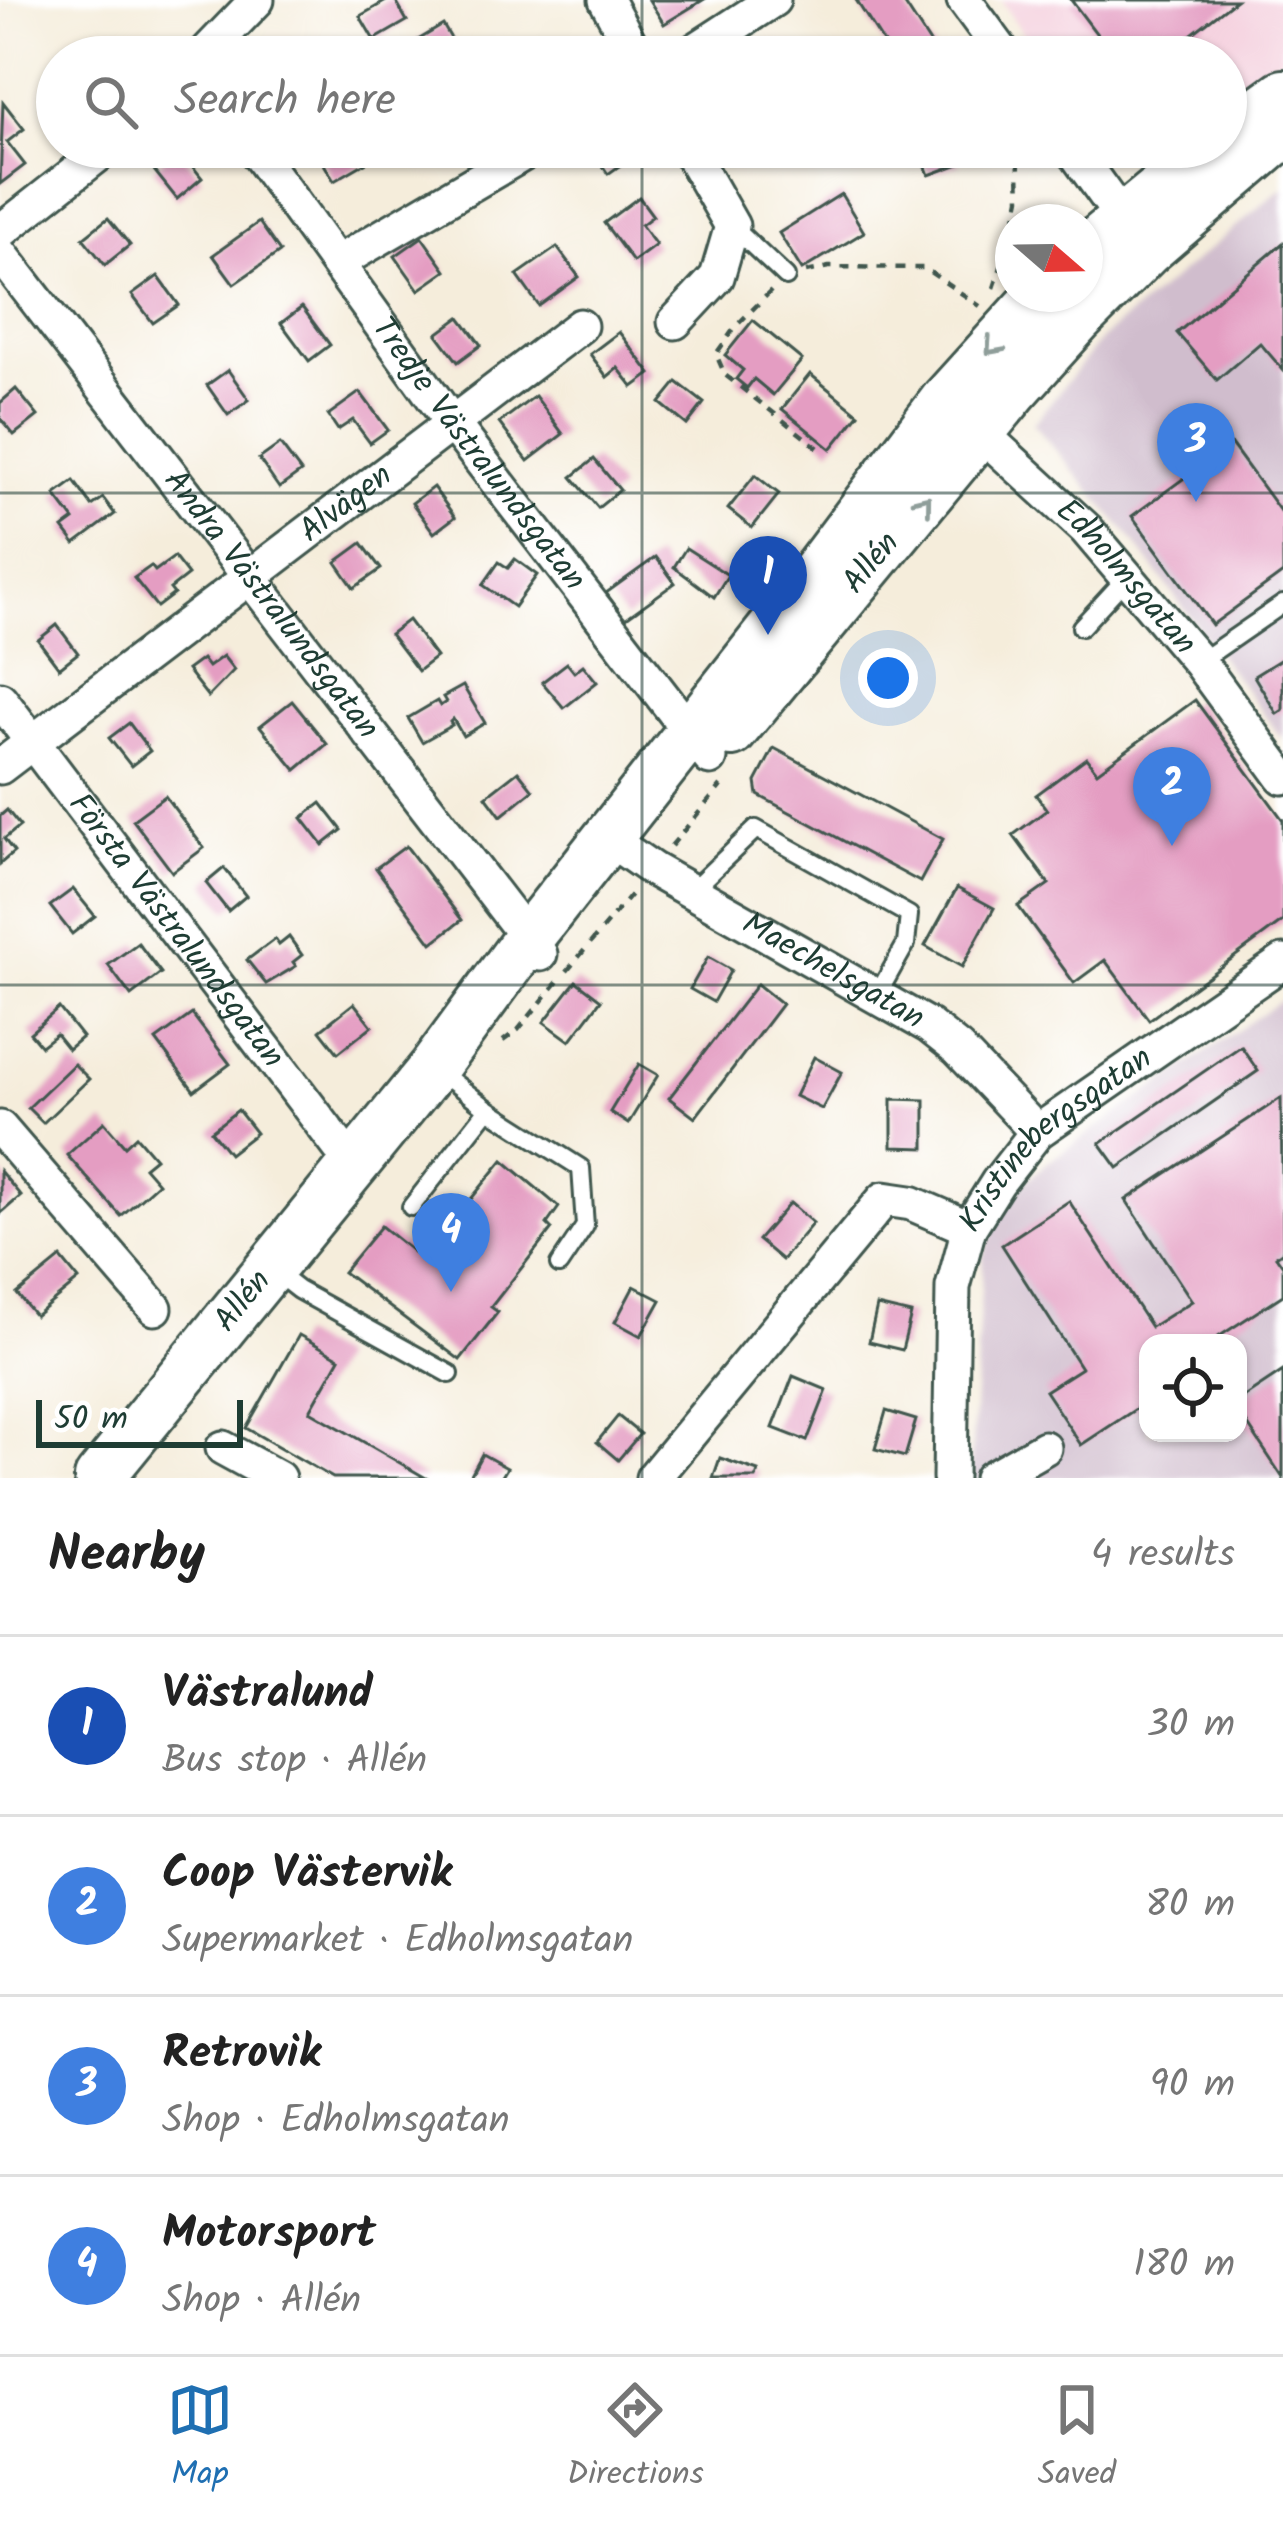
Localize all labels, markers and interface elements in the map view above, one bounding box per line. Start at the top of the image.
search box [36,36,1247,168]
text: Search here [174,66,396,138]
icon: search [78,69,144,135]
north arrow [995,204,1103,312]
street label: Tredje Västralundsgatan [357,306,599,603]
one-way arrow [986,333,1007,354]
pin: 3 [1157,403,1235,502]
street label: Alvägen [288,451,404,557]
street label: Andra Västralundsgatan [149,458,392,751]
street label: Edholmsgatan [1043,486,1209,668]
one-way arrow [909,495,931,517]
street label: Allén [829,520,914,606]
pin: 1 [729,536,807,635]
your location [858,648,918,708]
pin: 2 [1133,747,1211,846]
street label: Första Västralundsgatan [54,782,298,1080]
street label: Maechelsgatan [732,898,934,1045]
street label: Kristinebergsgatan [946,1033,1164,1244]
pin: 4 [412,1193,490,1292]
street label: Allén [201,1258,285,1344]
map controls [1139,1334,1247,1442]
button: locate [1139,1334,1247,1442]
scale bar [36,1394,243,1447]
text: 50 m [54,1394,128,1447]
text: Nearby [48,1516,205,1597]
text: 4 results [1091,1525,1235,1587]
text: Västralund [162,1659,373,1731]
text: 1 [81,1695,93,1757]
text: 30 m [1147,1695,1235,1757]
text: Bus stop · Allén [162,1731,427,1793]
text: Coop Västervik [162,1839,452,1911]
text: 2 [76,1875,98,1937]
text: 80 m [1145,1875,1235,1937]
text: Supermarket · Edholmsgatan [162,1911,633,1973]
text: Retrovik [162,2019,321,2091]
text: 3 [76,2055,98,2117]
text: 90 m [1150,2055,1235,2117]
text: Shop · Edholmsgatan [162,2091,510,2153]
text: Motorsport [162,2199,376,2271]
text: 4 [76,2235,98,2297]
text: 180 m [1133,2235,1235,2297]
text: Shop · Allén [162,2271,361,2333]
tab: Map [167,2377,233,2502]
tab: Directions [567,2377,704,2502]
tab: Saved [1038,2377,1116,2502]

